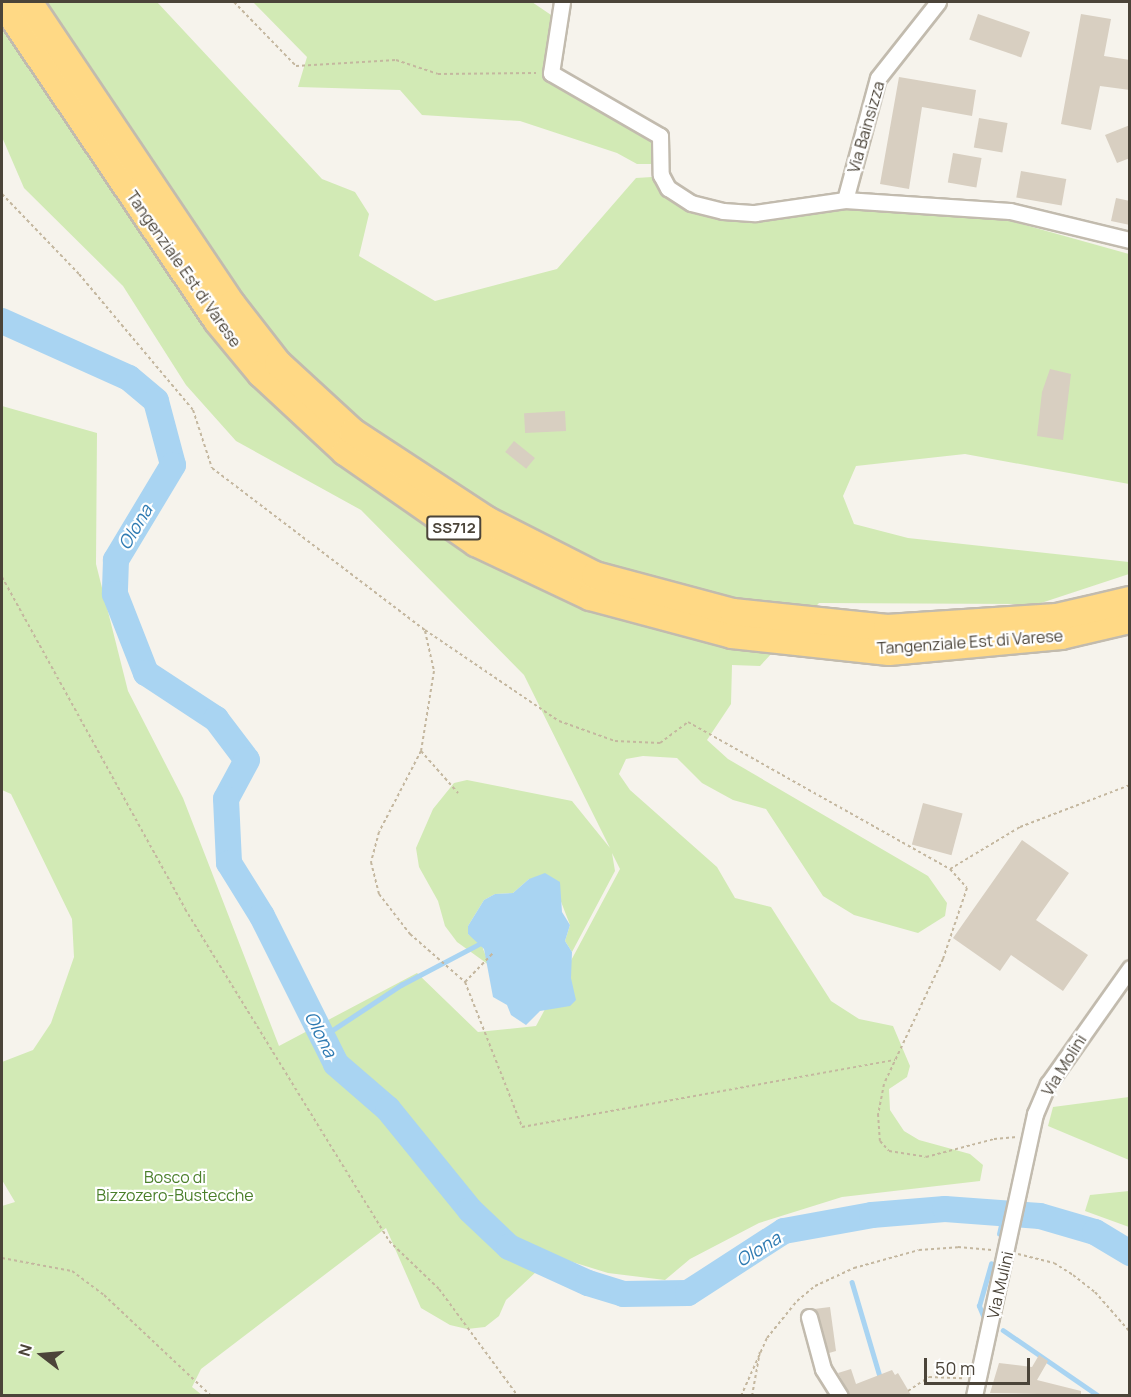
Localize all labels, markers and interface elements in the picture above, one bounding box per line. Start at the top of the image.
street label: Via Bainsizza [844,79,888,175]
street label: Tangenziale Est di Varese [123,187,245,351]
water label: Olona [113,501,157,553]
road number: SS712 [426,516,482,540]
street label: Tangenziale Est di Varese [876,626,1064,658]
water label: Olona [300,1007,342,1061]
street label: Via Molini [1038,1031,1090,1099]
park label: Bosco di Bizzozero-Bustecche [96,1167,254,1205]
water label: Olona [732,1227,784,1271]
street label: Via Mulini [983,1249,1017,1321]
north arrow [12,1325,72,1385]
text: N [13,1341,37,1359]
scale bar [927,1346,1034,1384]
text: 50 m [935,1356,975,1380]

